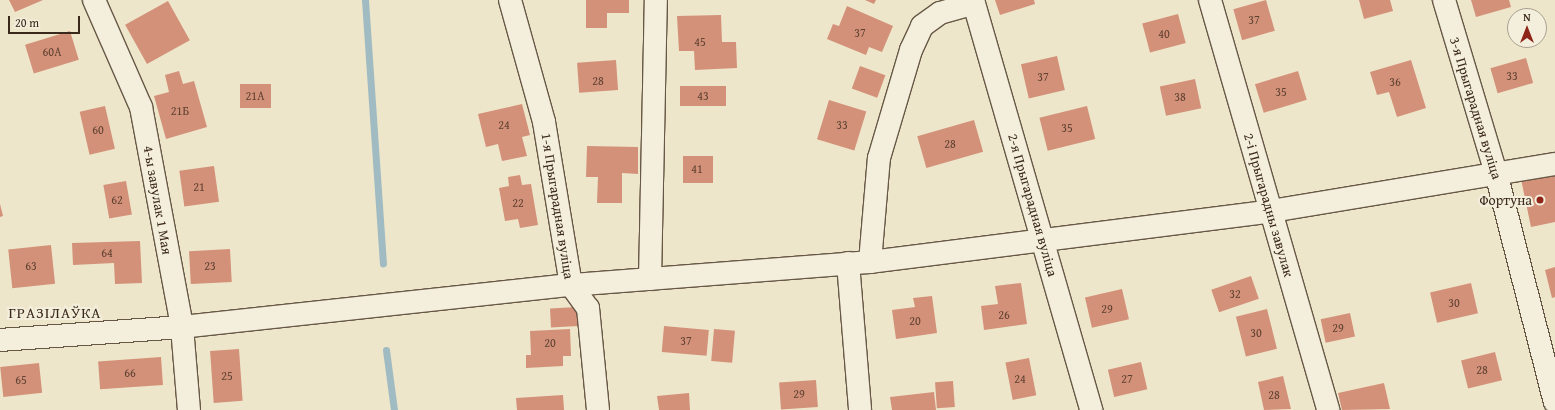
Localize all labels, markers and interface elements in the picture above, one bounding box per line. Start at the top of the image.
scale bar [10,8,82,34]
north arrow [1507,8,1547,48]
text: N [1523,9,1531,25]
house number: 37 [1248,13,1260,27]
text: 20 m [15,14,39,31]
house number: 37 [854,26,866,40]
house number: 40 [1158,27,1170,41]
house number: 45 [694,35,706,49]
street label: 3-я Прыгарадная вуліца [1446,35,1506,181]
house number: 60А [43,45,61,59]
house number: 33 [1506,69,1518,83]
house number: 37 [1037,70,1049,84]
house number: 28 [592,74,604,88]
house number: 36 [1389,75,1401,89]
house number: 35 [1275,85,1287,99]
house number: 21А [246,89,264,103]
house number: 43 [697,89,709,103]
house number: 38 [1174,90,1186,104]
house number: 21Б [171,104,189,118]
house number: 24 [498,118,510,132]
house number: 33 [836,118,848,132]
house number: 35 [1061,121,1073,135]
house number: 60 [92,123,104,137]
street label: 2-і Прыгарадны завулак [1240,131,1298,279]
street label: 1-я Прыгарадная вуліца [538,132,578,280]
street label: 2-я Прыгарадная вуліца [1005,132,1061,278]
house number: 28 [944,137,956,151]
street label: 4-ы завулак 1 Мая [140,144,176,256]
house number: 41 [691,162,703,176]
house number: 21 [193,180,205,194]
place label: Фортуна [1480,192,1532,208]
house number: 62 [111,193,123,207]
marker: Фортуна [1535,195,1545,205]
house number: 22 [512,196,524,210]
house number: 64 [101,246,113,260]
house number: 63 [25,259,37,273]
house number: 23 [204,259,216,273]
house number: 32 [1229,287,1241,301]
house number: 30 [1448,296,1460,310]
house number: 29 [1101,302,1113,316]
district label: ГРАЗІЛАЎКА [9,304,101,322]
house number: 26 [998,308,1010,322]
house number: 20 [909,314,921,328]
house number: 29 [1332,321,1344,335]
house number: 30 [1250,326,1262,340]
house number: 37 [680,334,692,348]
house number: 20 [544,336,556,350]
house number: 28 [1476,363,1488,377]
house number: 66 [124,366,136,380]
house number: 25 [221,369,233,383]
house number: 24 [1014,372,1026,386]
house number: 27 [1121,372,1133,386]
house number: 65 [15,373,27,387]
house number: 29 [793,387,805,401]
house number: 28 [1268,388,1280,402]

